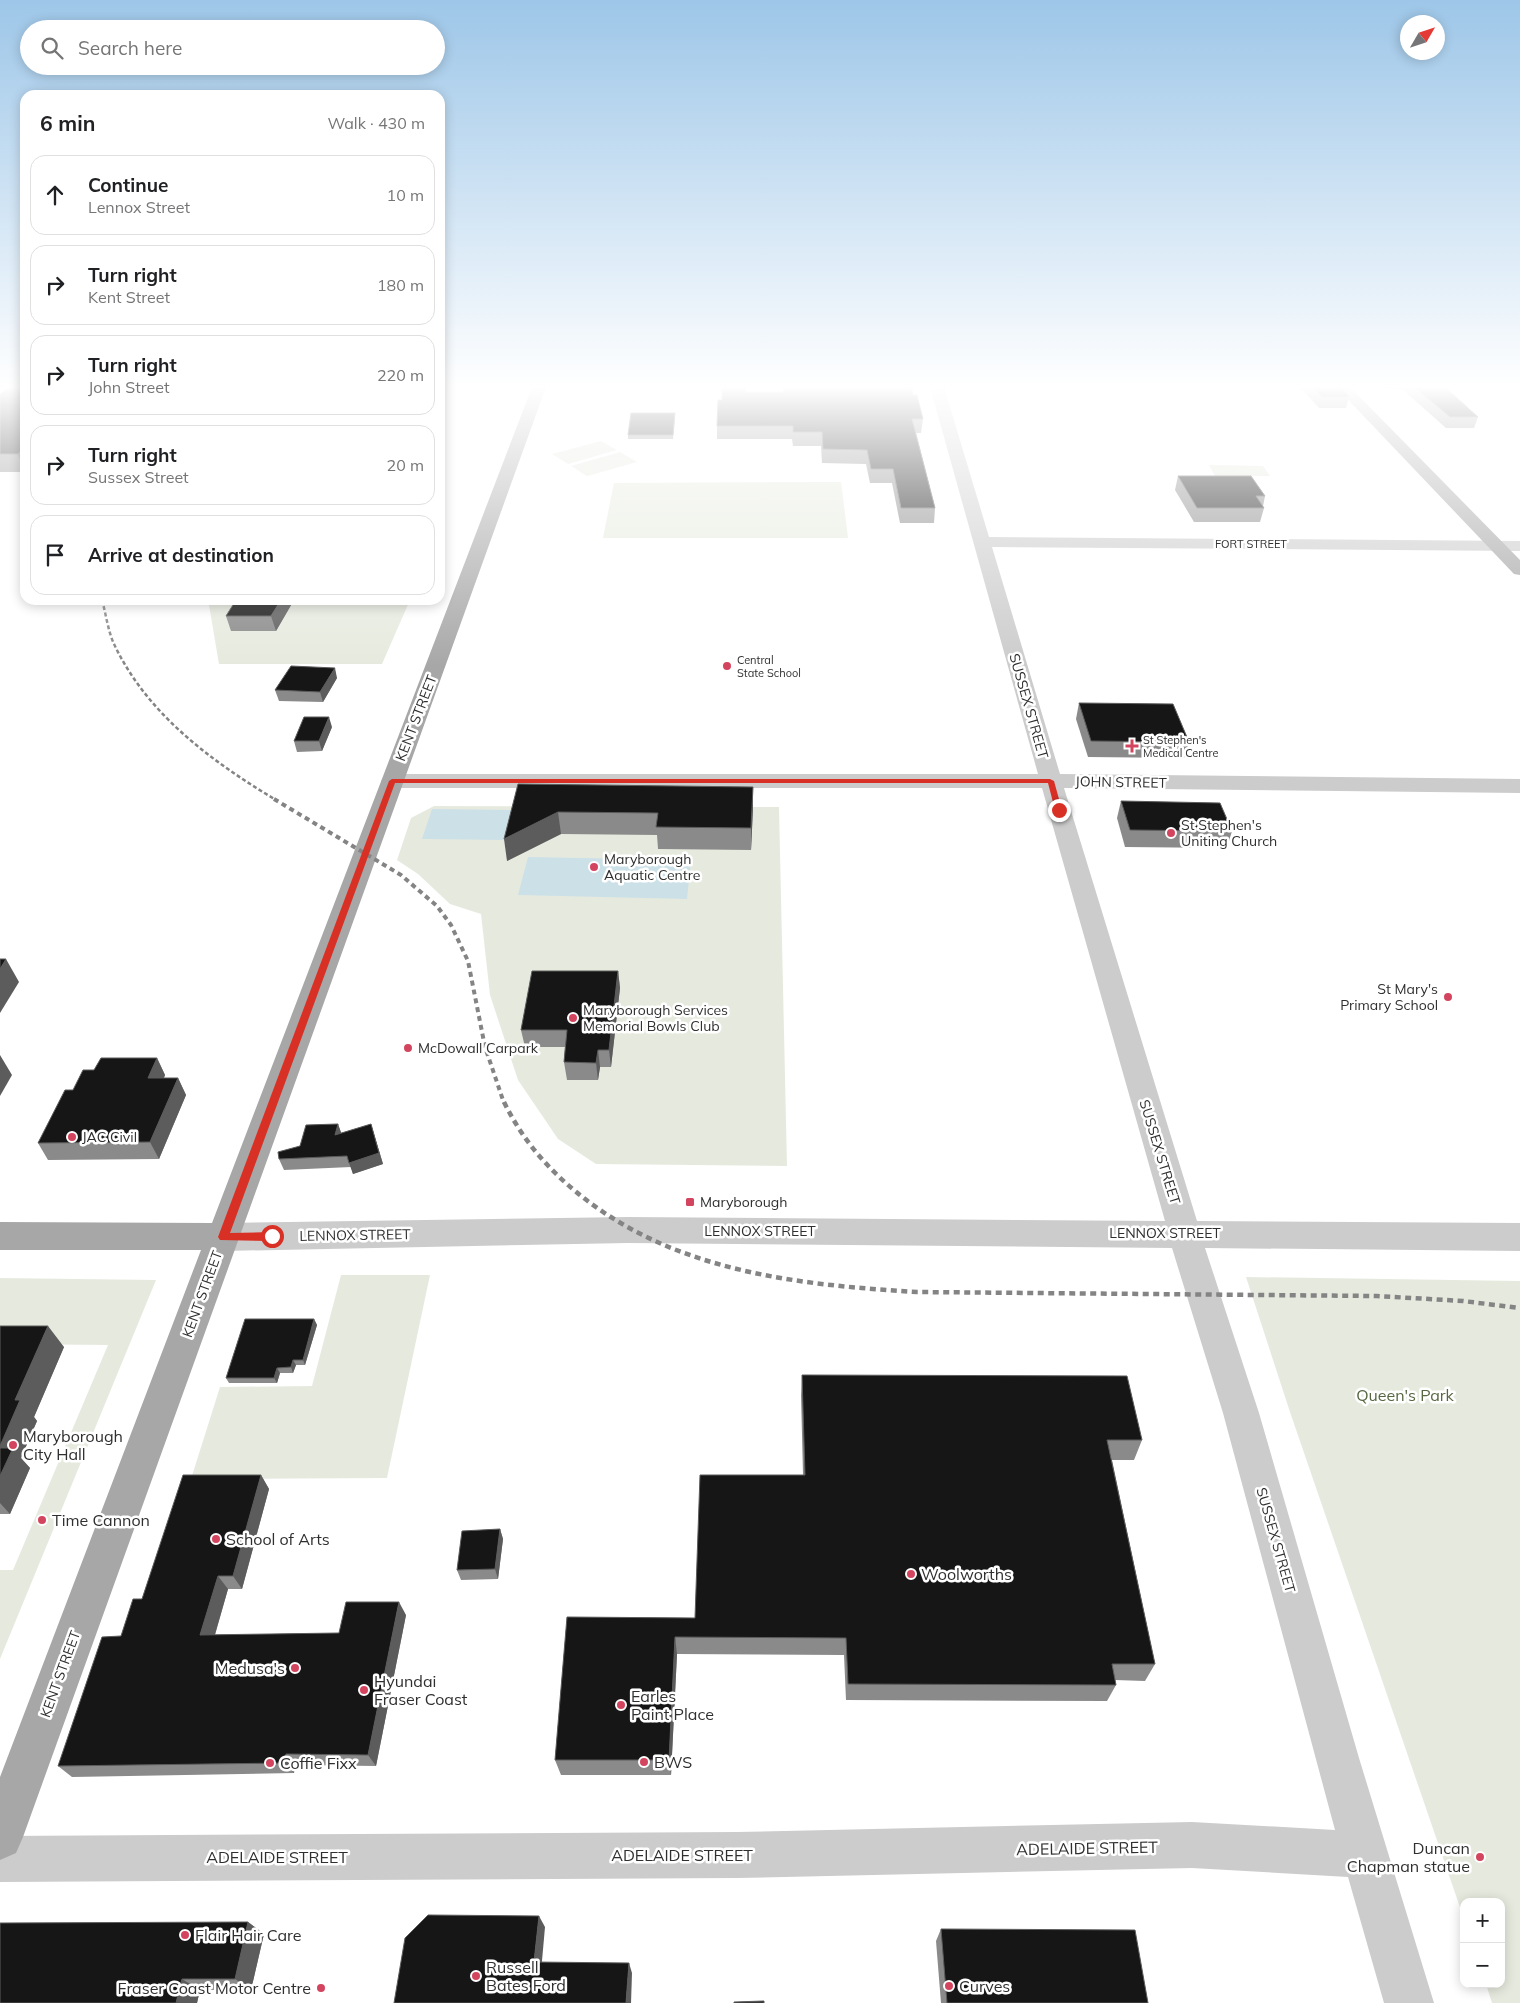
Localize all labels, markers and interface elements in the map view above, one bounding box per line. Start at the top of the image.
north arrow [1400,15,1445,60]
search box [20,20,445,75]
icon: search [38,34,66,62]
text: Search here [78,36,182,60]
text: 6 min [40,110,95,136]
text: Walk · 430 m [327,113,425,133]
text: Continue [88,173,168,197]
icon: ahead [41,181,69,209]
text: 10 m [387,185,424,205]
text: Lennox Street [88,197,190,217]
text: Turn right [88,263,177,287]
icon: right [41,271,69,299]
text: 180 m [377,275,424,295]
text: Kent Street [88,287,170,307]
text: Turn right [88,353,177,377]
icon: right [41,361,69,389]
text: 220 m [377,365,424,385]
text: John Street [88,377,170,397]
text: Turn right [88,443,177,467]
icon: right [41,451,69,479]
text: 20 m [387,455,424,475]
text: Sussex Street [88,467,189,487]
street label: FORT STREET [1215,537,1287,551]
icon: arrive [41,541,69,569]
text: Arrive at destination [88,543,274,567]
street label: SUSSEX STREET [1005,651,1053,761]
place label: Central State School [737,653,801,680]
marker: Central State School [721,660,733,672]
street label: KENT STREET [391,672,441,764]
place label: St Stephen's Medical Centre [1143,733,1218,760]
marker: St Stephen's Medical Centre [1125,739,1139,753]
street label: JOHN STREET [1075,772,1168,792]
route end [1048,799,1071,822]
place label: St Stephen's Uniting Church [1181,816,1277,850]
marker: St Stephen's Uniting Church [1165,827,1177,839]
place label: Maryborough Aquatic Centre [604,850,700,884]
marker: Maryborough Aquatic Centre [588,861,600,873]
place label: St Mary's Primary School [1340,980,1438,1014]
marker: St Mary's Primary School [1442,991,1454,1003]
place label: Maryborough Services Memorial Bowls Club [583,1001,728,1035]
marker: Maryborough Services Memorial Bowls Club [567,1012,579,1024]
place label: McDowall Carpark [418,1039,539,1057]
marker: McDowall Carpark [402,1042,414,1054]
street label: SUSSEX STREET [1136,1097,1185,1207]
place label: JAC Civil [82,1128,137,1146]
marker: JAC Civil [66,1131,78,1143]
place label: Maryborough [700,1193,787,1211]
marker: Maryborough [684,1196,696,1208]
street label: LENNOX STREET [704,1222,816,1240]
street label: LENNOX STREET [1109,1224,1221,1242]
route start [261,1225,284,1248]
street label: LENNOX STREET [299,1225,411,1245]
street label: KENT STREET [178,1248,226,1340]
park label: Queen's Park [1356,1385,1455,1405]
place label: Maryborough City Hall [23,1426,123,1464]
marker: Maryborough City Hall [7,1439,19,1451]
street label: SUSSEX STREET [1252,1485,1300,1595]
place label: Time Cannon [52,1510,150,1530]
marker: Time Cannon [36,1514,48,1526]
place label: School of Arts [226,1529,330,1549]
marker: School of Arts [210,1533,222,1545]
place label: Woolworths [921,1564,1012,1584]
marker: Woolworths [905,1568,917,1580]
street label: KENT STREET [36,1628,84,1720]
place label: Medusa's [215,1658,285,1678]
marker: Medusa's [289,1662,301,1674]
place label: Hyundai Fraser Coast [374,1671,468,1709]
marker: Hyundai Fraser Coast [358,1684,370,1696]
place label: Earles Paint Place [631,1686,714,1724]
marker: Earles Paint Place [615,1699,627,1711]
place label: BWS [654,1752,692,1772]
place label: Coffie Fixx [280,1753,357,1773]
marker: BWS [638,1756,650,1768]
marker: Coffie Fixx [264,1757,276,1769]
street label: ADELAIDE STREET [1016,1837,1158,1859]
place label: Duncan Chapman statue [1347,1838,1470,1876]
street label: ADELAIDE STREET [611,1845,753,1865]
street label: ADELAIDE STREET [206,1847,348,1867]
marker: Duncan Chapman statue [1474,1851,1486,1863]
map controls [1460,1898,1505,1988]
button: + [1460,1898,1505,1943]
place label: Flair Hair Care [195,1925,302,1945]
marker: Flair Hair Care [179,1929,191,1941]
button: − [1460,1943,1505,1988]
place label: Russell Bates Ford [486,1957,566,1995]
marker: Russell Bates Ford [470,1970,482,1982]
place label: Curves [959,1976,1010,1996]
place label: Fraser Coast Motor Centre [118,1978,311,1998]
marker: Curves [943,1980,955,1992]
marker: Fraser Coast Motor Centre [315,1982,327,1994]

